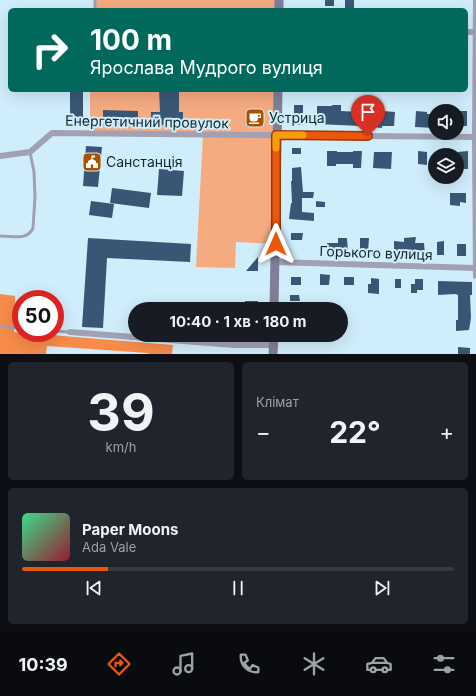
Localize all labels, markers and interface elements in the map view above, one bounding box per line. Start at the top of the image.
text: 100 m [90,23,172,57]
icon: right [24,24,76,76]
text: Ярослава Мудрого вулиця [90,57,323,78]
pin [351,95,385,136]
icon: arrive [357,101,379,123]
map controls [428,104,464,184]
button: sound [428,104,464,140]
cafe icon: Устрица [244,107,266,129]
place label: Устрица [269,109,325,126]
street label: Енергетичний провулок [65,112,229,131]
button: layers [428,148,464,184]
public building icon: Санстанція [81,151,103,173]
place label: Санстанція [106,153,183,170]
position arrow [255,223,297,265]
street label: Горького вулиця [319,242,433,263]
speed limit sign: 50 [12,290,64,342]
text: 10:40 · 1 хв · 180 m [169,312,307,331]
text: 39 [87,381,155,444]
text: Клімат [256,394,299,410]
text: 22° [329,414,381,450]
text: − [256,419,271,445]
text: + [439,419,454,445]
text: km/h [106,439,136,455]
text: Paper Moons [82,520,178,539]
text: Ada Vale [82,539,136,555]
icon: previous [83,577,105,599]
icon: pause [227,577,249,599]
icon: next [371,577,393,599]
icon: directions [105,650,133,678]
icon: music [170,650,198,678]
icon: phone [235,650,263,678]
icon: climate [300,650,328,678]
icon: car [365,650,393,678]
icon: filters [430,650,458,678]
text: 10:39 [18,654,68,675]

